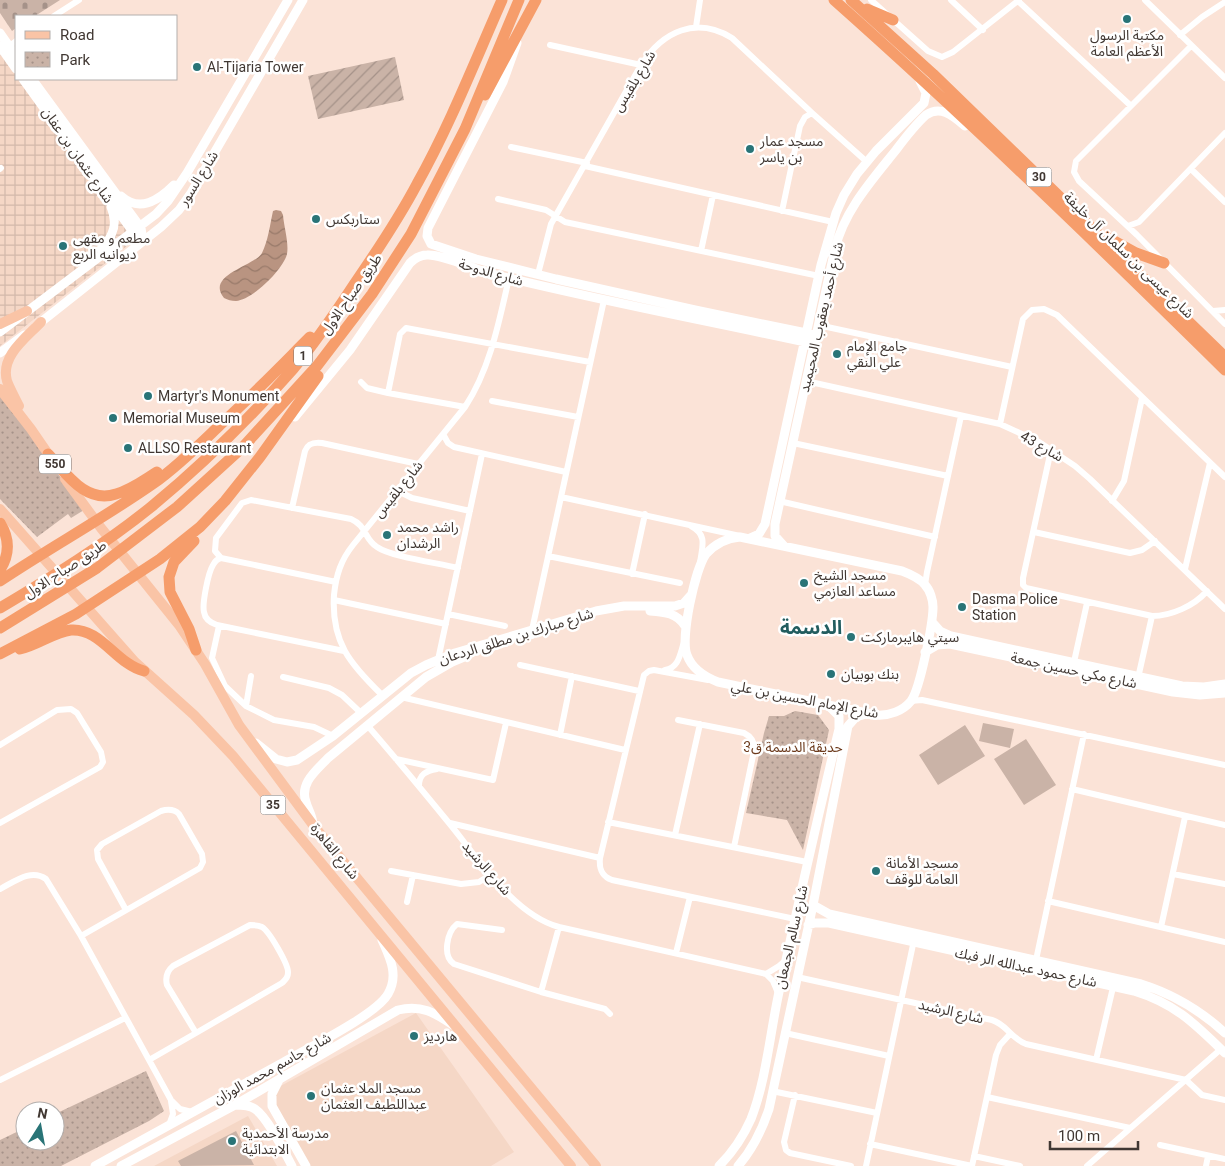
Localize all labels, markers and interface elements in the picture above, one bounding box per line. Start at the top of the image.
marker: مكتبة الرسول الأعظم العامة [1121,13,1133,25]
legend [15,15,178,80]
text: Road [60,26,94,44]
place label: مكتبة الرسول الأعظم العامة [1090,27,1164,62]
street label: شارع بلقيس [609,47,661,116]
text: Park [60,51,91,69]
place label: Al-Tijaria Tower [207,59,304,75]
marker: Al-Tijaria Tower [191,61,203,73]
street label: شارع عثمان بن عفان [36,104,117,208]
place label: مسجد عمار بن ياسر [759,133,823,166]
marker: مسجد عمار بن ياسر [744,143,756,155]
street label: شارع السور [174,148,224,211]
road number: 30 [1026,168,1052,186]
street label: شارع عيسى بن سلمان آل خليفة [1059,189,1197,324]
place label: ستاربكس [326,211,380,228]
marker: ستاربكس [310,213,322,225]
place label: مطعم و مقهى ديوانيه الربع [73,230,150,265]
marker: مطعم و مقهى ديوانيه الربع [57,240,69,252]
street label: شارع أحمد يعقوب المحيميد [795,240,849,394]
street label: طريق صباح الاول [317,251,387,339]
street label: شارع الدوحة [456,255,525,292]
place label: جامع الإمام علي النقي [847,338,907,373]
road number: 1 [294,346,312,366]
marker: جامع الإمام علي النقي [831,348,843,360]
place label: Martyr's Monument [158,388,280,404]
marker: Martyr's Monument [142,390,154,402]
place label: Memorial Museum [123,410,240,426]
marker: Memorial Museum [107,412,119,424]
street label: شارع 43 [1016,427,1066,467]
place label: ALLSO Restaurant [138,440,252,456]
marker: ALLSO Restaurant [122,442,134,454]
road number: 550 [39,454,71,474]
street label: شارع بلقيس [370,457,428,523]
place label: راشد محمد الرشدان [397,519,459,552]
marker: راشد محمد الرشدان [381,529,393,541]
street label: طريق صباح الاول [21,536,111,604]
place label: مسجد الشيخ مساعد العازمي [814,567,896,602]
marker: مسجد الشيخ مساعد العازمي [798,577,810,589]
place label: Dasma Police Station [972,591,1058,623]
marker: Dasma Police Station [956,601,968,613]
street label: شارع مبارك بن مطلق الردعان [437,605,596,670]
district label: الدسمة [780,616,842,639]
place label: سيتي هايبرماركت [861,629,959,648]
marker: سيتي هايبرماركت [845,631,857,643]
street label: شارع مكي حسين جمعة [1009,649,1139,694]
place label: بنك بوبيان [841,666,899,683]
marker: بنك بوبيان [825,668,837,680]
street label: شارع الإمام الحسين بن علي [729,677,880,724]
park label: حديقة الدسمة ق3 [743,739,843,755]
road number: 35 [260,796,286,814]
street label: شارع القاهرة [305,820,362,884]
street label: شارع الرشيد [457,838,515,900]
place label: مسجد الأمانة العامة للوقف [886,855,959,888]
marker: مسجد الأمانة العامة للوقف [870,865,882,877]
street label: شارع سالم الجمعان [771,884,814,991]
street label: شارع حمود عبدالله الر فبك [953,944,1098,993]
street label: شارع الرشيد [916,996,985,1029]
place label: هارديز [423,1028,457,1045]
street label: شارع جاسم محمد الوزان [210,1029,335,1110]
marker: هارديز [408,1030,420,1042]
place label: مسجد الملا عثمان عبداللطيف العثمان [321,1080,427,1113]
marker: مسجد الملا عثمان عبداللطيف العثمان [305,1090,317,1102]
north arrow [15,1101,65,1151]
text: N [36,1104,49,1122]
scale bar [1050,1118,1138,1150]
place label: مدرسة الأحمدية الابتدائية [242,1125,329,1157]
text: 100 m [1058,1127,1100,1145]
marker: مدرسة الأحمدية الابتدائية [226,1135,238,1147]

